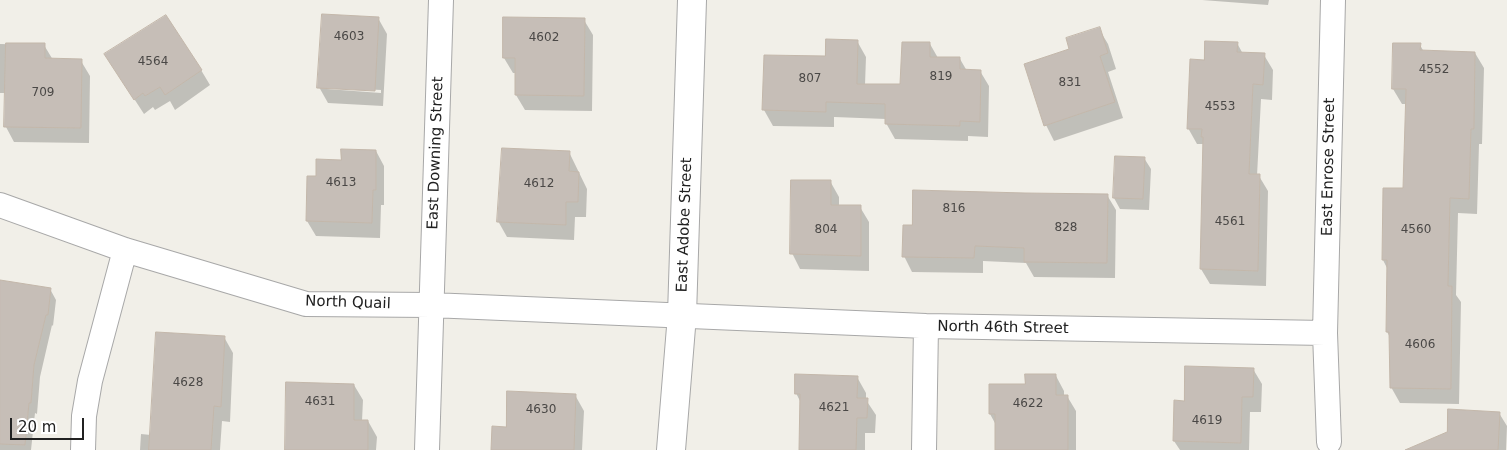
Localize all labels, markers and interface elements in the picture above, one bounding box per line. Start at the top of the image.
house number: 4603 [334,30,364,44]
house number: 4602 [529,31,559,45]
house number: 4564 [138,55,168,69]
house number: 4552 [1419,63,1449,77]
house number: 819 [930,70,952,84]
house number: 807 [799,72,821,86]
street label: East Downing Street [424,76,448,230]
house number: 831 [1059,76,1081,90]
house number: 709 [32,86,54,100]
street label: East Enrose Street [1319,98,1339,236]
house number: 4553 [1205,100,1235,114]
street label: East Adobe Street [674,157,696,293]
house number: 4613 [326,176,356,190]
house number: 4612 [524,177,554,191]
house number: 816 [943,202,965,216]
house number: 4561 [1215,215,1245,229]
house number: 828 [1055,221,1077,235]
house number: 804 [815,223,837,237]
house number: 4560 [1401,223,1431,237]
street label: North Quail [305,293,391,313]
street label: North 46th Street [937,318,1069,338]
house number: 4606 [1405,338,1435,352]
house number: 4628 [173,376,203,390]
house number: 4631 [305,395,335,409]
house number: 4622 [1013,397,1043,411]
house number: 4621 [819,401,849,415]
house number: 4630 [526,403,556,417]
scale bar [12,408,86,440]
house number: 4619 [1192,414,1222,428]
text: 20 m [18,418,56,436]

